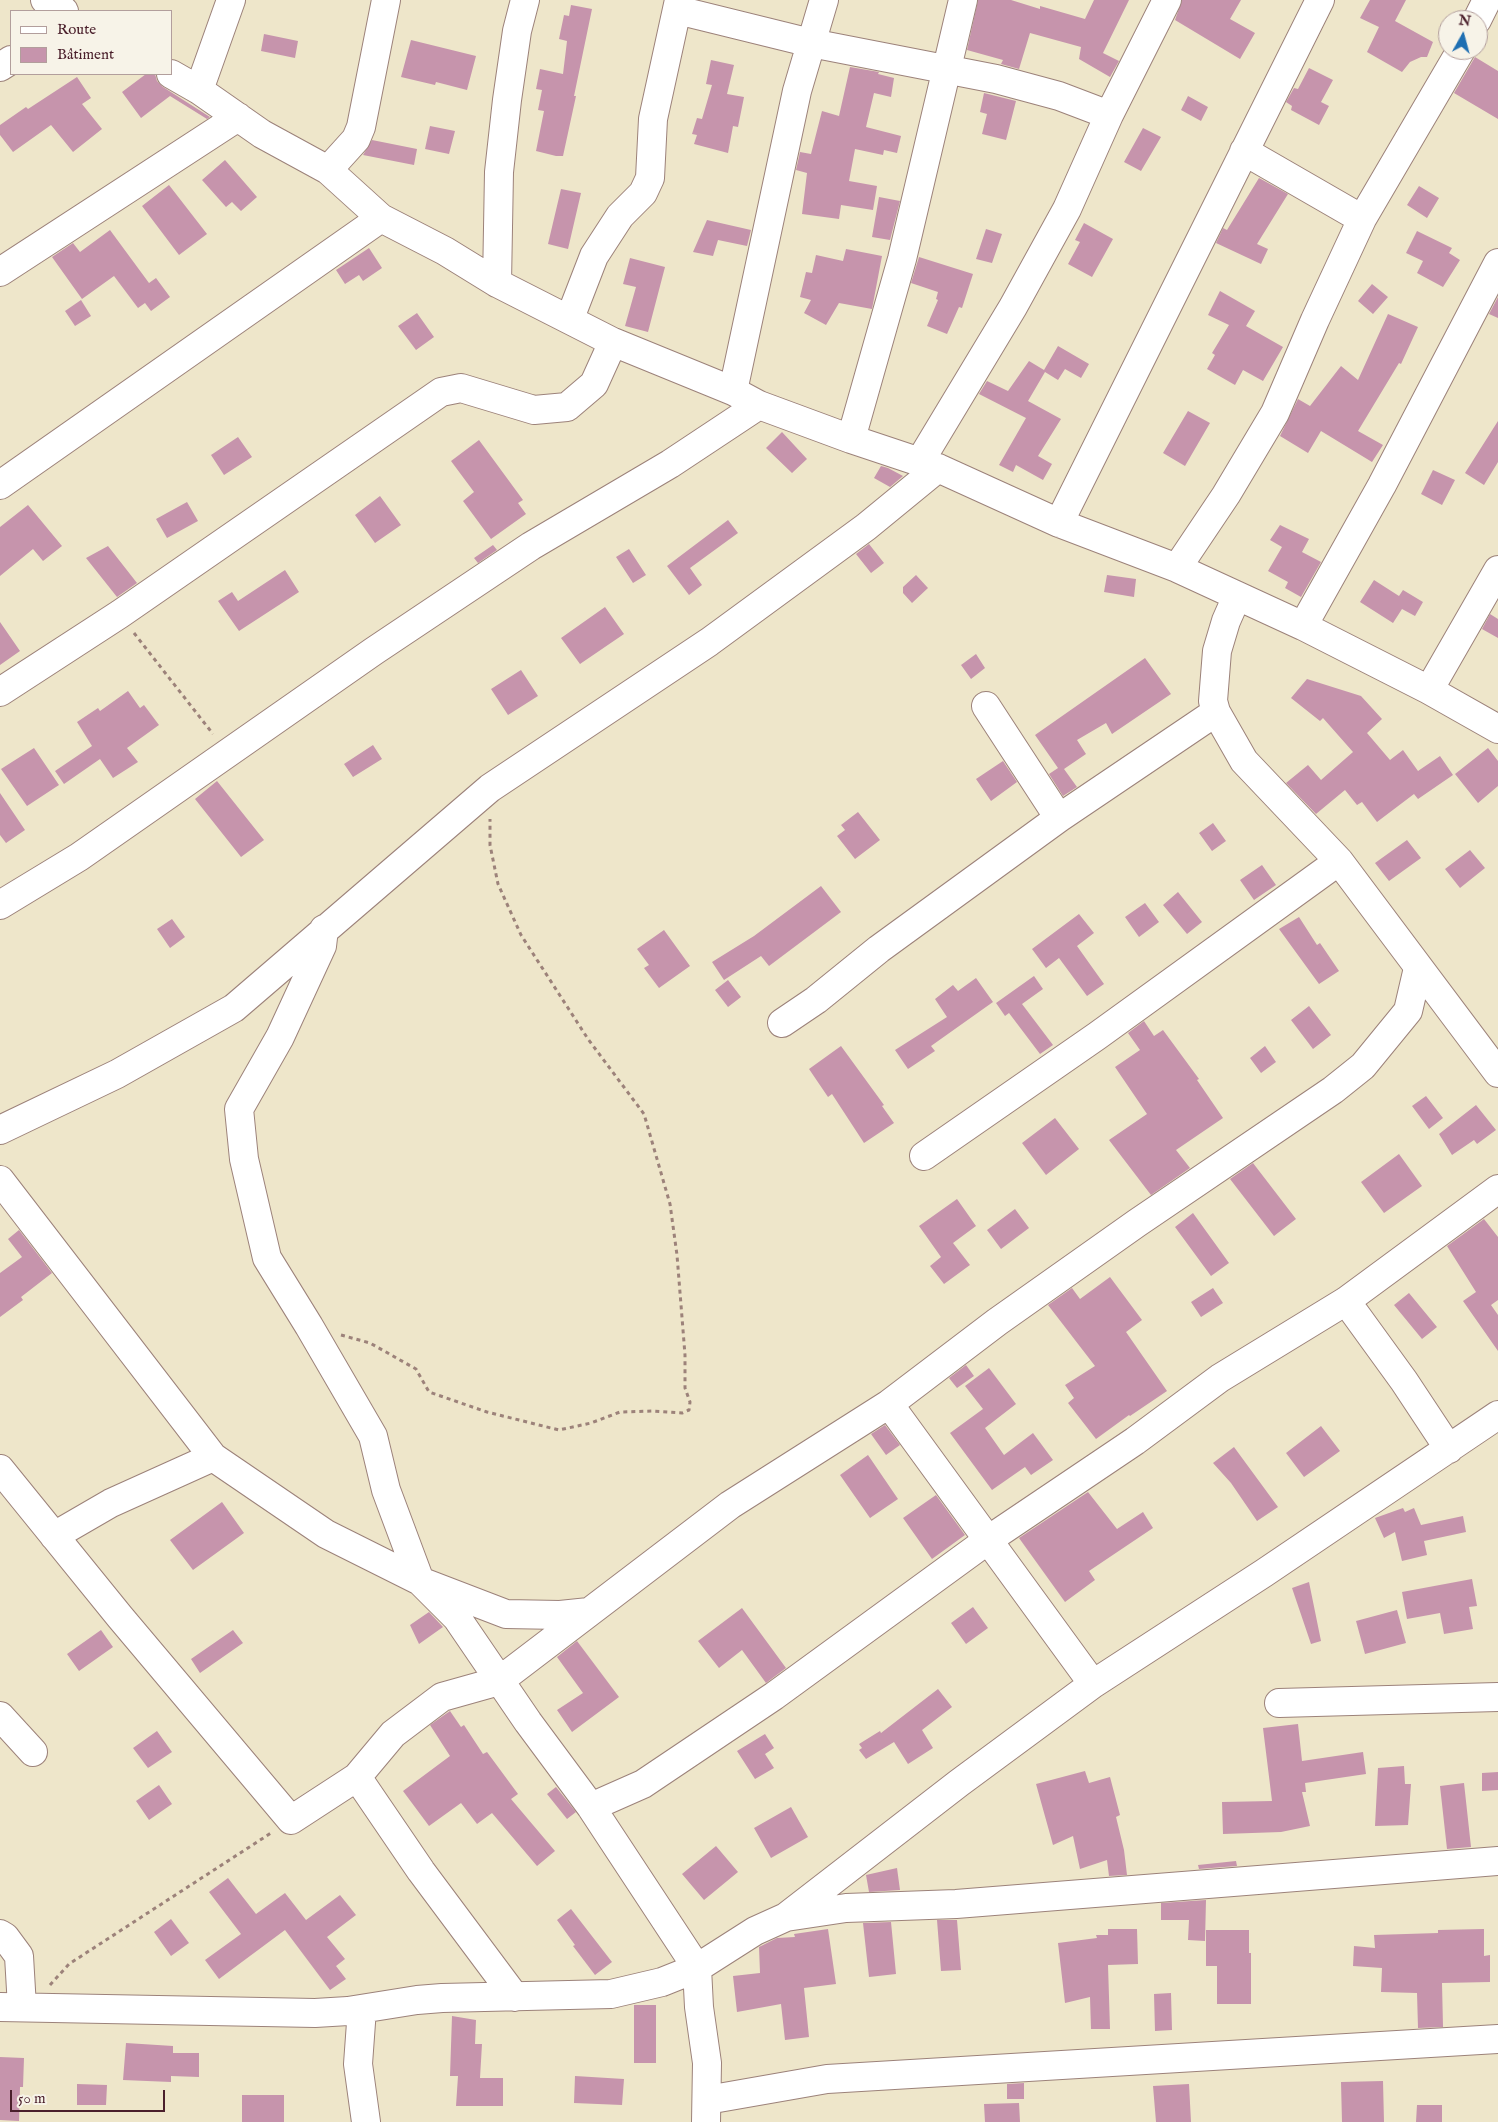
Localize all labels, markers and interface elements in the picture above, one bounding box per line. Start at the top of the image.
legend [10,10,172,75]
north arrow [1438,10,1488,60]
text: N [1458,11,1472,31]
text: Route [57,20,96,39]
text: Bâtiment [57,45,114,64]
scale bar [12,2080,168,2112]
text: 50 m [18,2089,46,2108]

